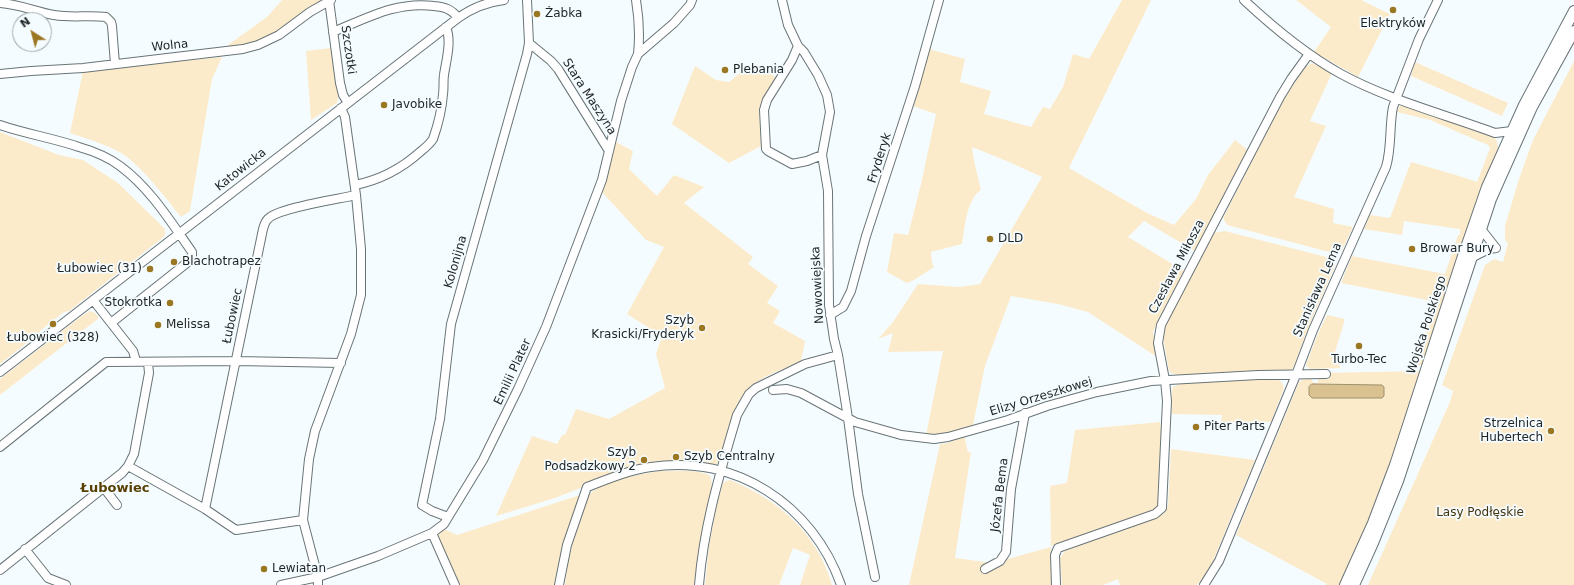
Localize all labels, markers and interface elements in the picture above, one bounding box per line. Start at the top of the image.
marker: Elektryków [1388,5,1398,15]
place label: Żabka [545,7,582,21]
marker: Żabka [532,9,542,19]
north arrow [12,12,52,52]
text: N [18,15,33,31]
place label: Elektryków [1360,17,1426,31]
street label: Szczotki [337,25,359,75]
street label: Wolna [151,37,189,55]
street label: Stara Maszyna [559,56,619,138]
place label: Plebania [733,63,784,77]
marker: Plebania [720,65,730,75]
place label: Javobike [392,98,442,112]
marker: Javobike [379,100,389,110]
street label: Fryderyk [865,131,895,185]
street label: Katowicka [213,146,269,194]
street label: Czesława Miłosza [1146,218,1208,316]
place label: DLD [998,232,1023,246]
street label: Kolonijna [442,234,470,290]
marker: DLD [985,234,995,244]
street label: Stanisława Lema [1291,241,1345,339]
place label: Browar Bury [1420,242,1494,256]
marker: Browar Bury [1407,244,1417,254]
street label: Nowowiejska [809,246,827,324]
place label: Blachotrapez [182,255,261,269]
marker: Blachotrapez [169,257,179,267]
place label: Łubowiec (31) [57,262,142,276]
marker: Łubowiec (31) [145,264,155,274]
street label: Wojska Polskiego [1404,274,1450,376]
street label: Łubowiec [220,287,246,345]
place label: Stokrotka [105,296,162,310]
marker: Stokrotka [165,298,175,308]
place label: Szyb Krasicki/Fryderyk [591,314,694,342]
place label: Melissa [166,318,210,332]
marker: Łubowiec (328) [48,319,58,329]
marker: Melissa [153,320,163,330]
marker: Szyb Krasicki/Fryderyk [697,323,707,333]
place label: Łubowiec (328) [7,331,99,345]
street label: Emilii Plater [491,337,535,407]
marker: Turbo-Tec [1354,341,1364,351]
place label: Turbo-Tec [1331,353,1387,367]
street label: Elizy Orzeszkowej [988,375,1094,419]
place label: Strzelnica Hubertech [1480,417,1543,445]
place label: Piter Parts [1204,420,1265,434]
marker: Piter Parts [1191,422,1201,432]
marker: Strzelnica Hubertech [1546,426,1556,436]
place label: Szyb Podsadzkowy 2 [544,446,636,474]
place label: Szyb Centralny [684,450,775,464]
marker: Szyb Centralny [671,452,681,462]
marker: Szyb Podsadzkowy 2 [639,455,649,465]
street label: Józefa Bema [988,457,1012,533]
district label: Łubowiec [81,481,149,497]
park label: Lasy Podłęskie [1436,506,1524,520]
place label: Lewiatan [272,562,326,576]
marker: Lewiatan [259,564,269,574]

